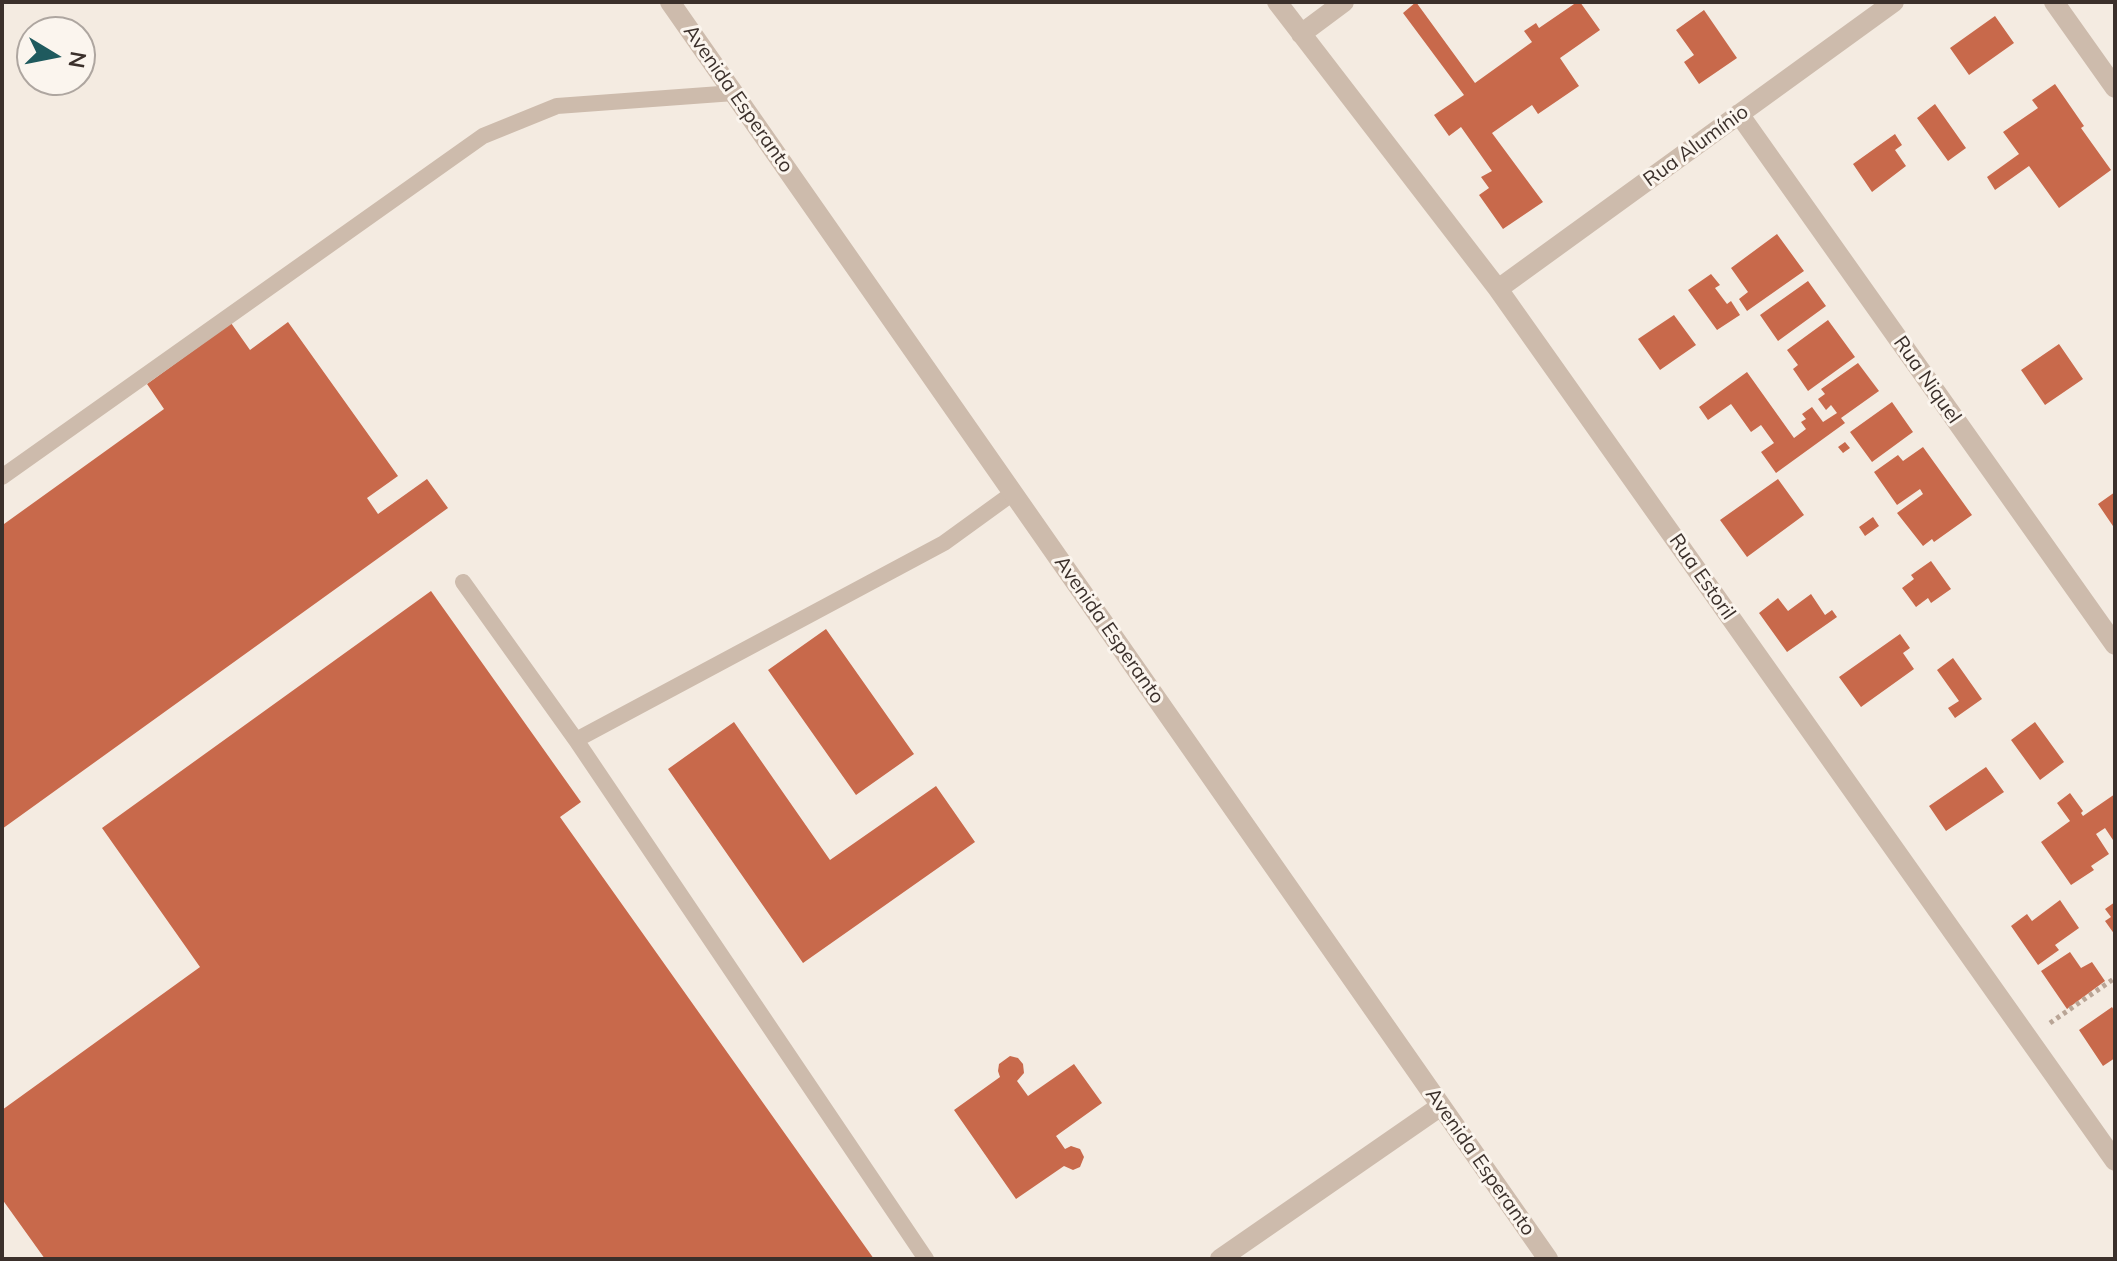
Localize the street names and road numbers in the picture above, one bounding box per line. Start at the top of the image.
street label: Avenida Esperanto [678,21,798,177]
street label: Rua Alumínio [1639,100,1753,192]
street label: Rua Niquel [1888,332,1966,428]
street label: Rua Estoril [1664,530,1740,624]
street label: Avenida Esperanto [1049,552,1169,708]
street label: Avenida Esperanto [1420,1084,1540,1240]

